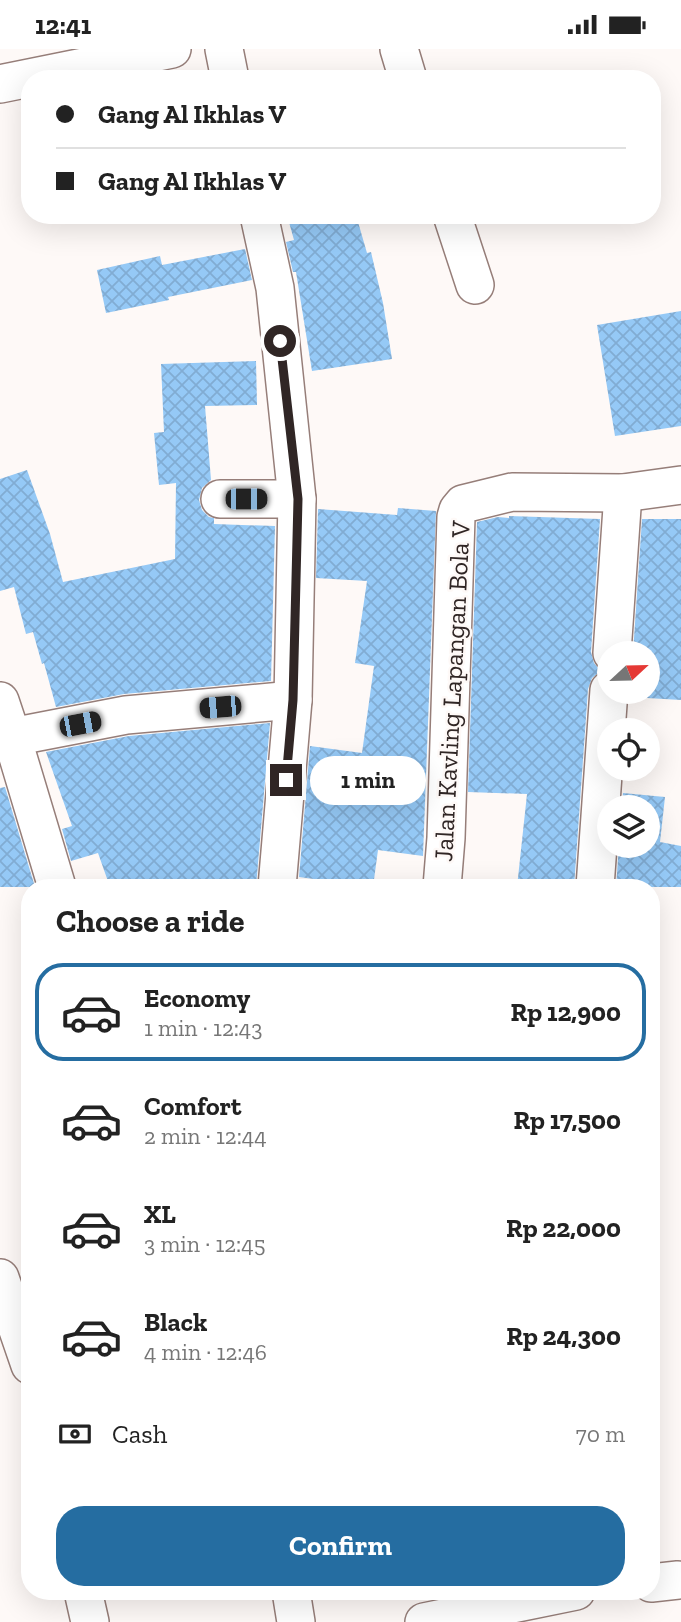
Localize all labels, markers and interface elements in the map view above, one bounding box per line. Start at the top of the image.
text: 12:41 [35,9,91,41]
text: Gang Al Ikhlas V [98,98,286,130]
text: Gang Al Ikhlas V [98,165,286,197]
route start [264,325,296,357]
car [226,489,268,510]
street label: Jalan Kavling Lapangan Bola V [427,520,477,862]
north arrow [597,641,660,703]
map controls [597,641,660,858]
car [199,695,242,719]
car [58,710,103,738]
button: locate [597,718,660,781]
callout: 1 min [310,755,426,805]
route end [270,764,302,796]
text: 1 min [341,766,395,794]
button: layers [597,795,660,858]
text: Choose a ride [56,902,244,940]
icon: car [60,981,123,1044]
text: Economy [144,982,250,1014]
text: Rp 12,900 [511,996,621,1028]
text: 1 min · 12:43 [144,1014,263,1042]
icon: car [60,1089,123,1152]
text: Comfort [144,1090,241,1122]
text: Rp 17,500 [514,1104,621,1136]
text: 2 min · 12:44 [144,1122,267,1150]
icon: car [60,1197,123,1260]
text: XL [144,1198,176,1230]
text: Rp 22,000 [506,1212,621,1244]
text: 3 min · 12:45 [144,1230,265,1258]
icon: car [60,1305,123,1368]
text: Black [144,1306,207,1338]
text: Rp 24,300 [506,1320,621,1352]
text: 4 min · 12:46 [144,1338,267,1366]
icon: cash [56,1415,94,1453]
text: Cash [112,1418,167,1450]
text: 70 m [576,1420,625,1448]
button: Confirm [56,1506,625,1586]

